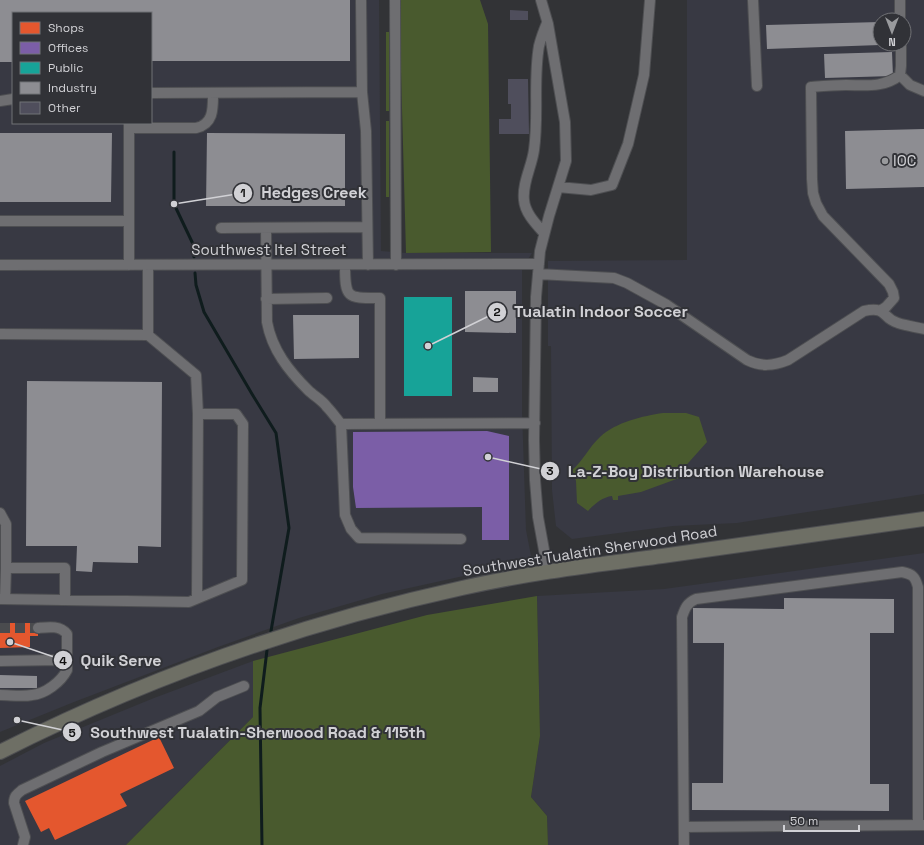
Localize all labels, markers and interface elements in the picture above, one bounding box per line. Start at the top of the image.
legend [12,12,152,124]
north arrow [872,12,912,52]
text: Shops [48,20,84,36]
text: N [888,35,896,49]
text: Offices [48,40,88,56]
text: Public [48,60,83,76]
text: Industry [48,80,97,96]
text: Other [48,100,81,116]
place label: IOC [893,151,916,170]
marker: IOC [880,156,890,166]
callout: Hedges Creek [233,179,374,207]
text: Hedges Creek [261,182,367,203]
text: 1 [240,185,246,201]
street label: Southwest Itel Street [191,240,347,259]
callout: Tualatin Indoor Soccer [487,298,696,326]
text: Tualatin Indoor Soccer [514,301,688,322]
text: 2 [493,304,501,320]
callout: La-Z-Boy Distribution Warehouse [540,457,832,485]
text: La-Z-Boy Distribution Warehouse [568,461,824,482]
text: 3 [546,463,554,479]
street label: Southwest Tualatin Sherwood Road [461,521,718,580]
callout: Quik Serve [53,646,170,674]
text: Quik Serve [80,650,162,671]
text: 4 [59,653,67,669]
callout: Southwest Tualatin-Sherwood Road & 115th [62,718,434,746]
text: Southwest Tualatin-Sherwood Road & 115th [90,722,426,743]
text: 5 [68,725,76,741]
scale bar [784,807,859,833]
text: 50 m [790,813,818,829]

